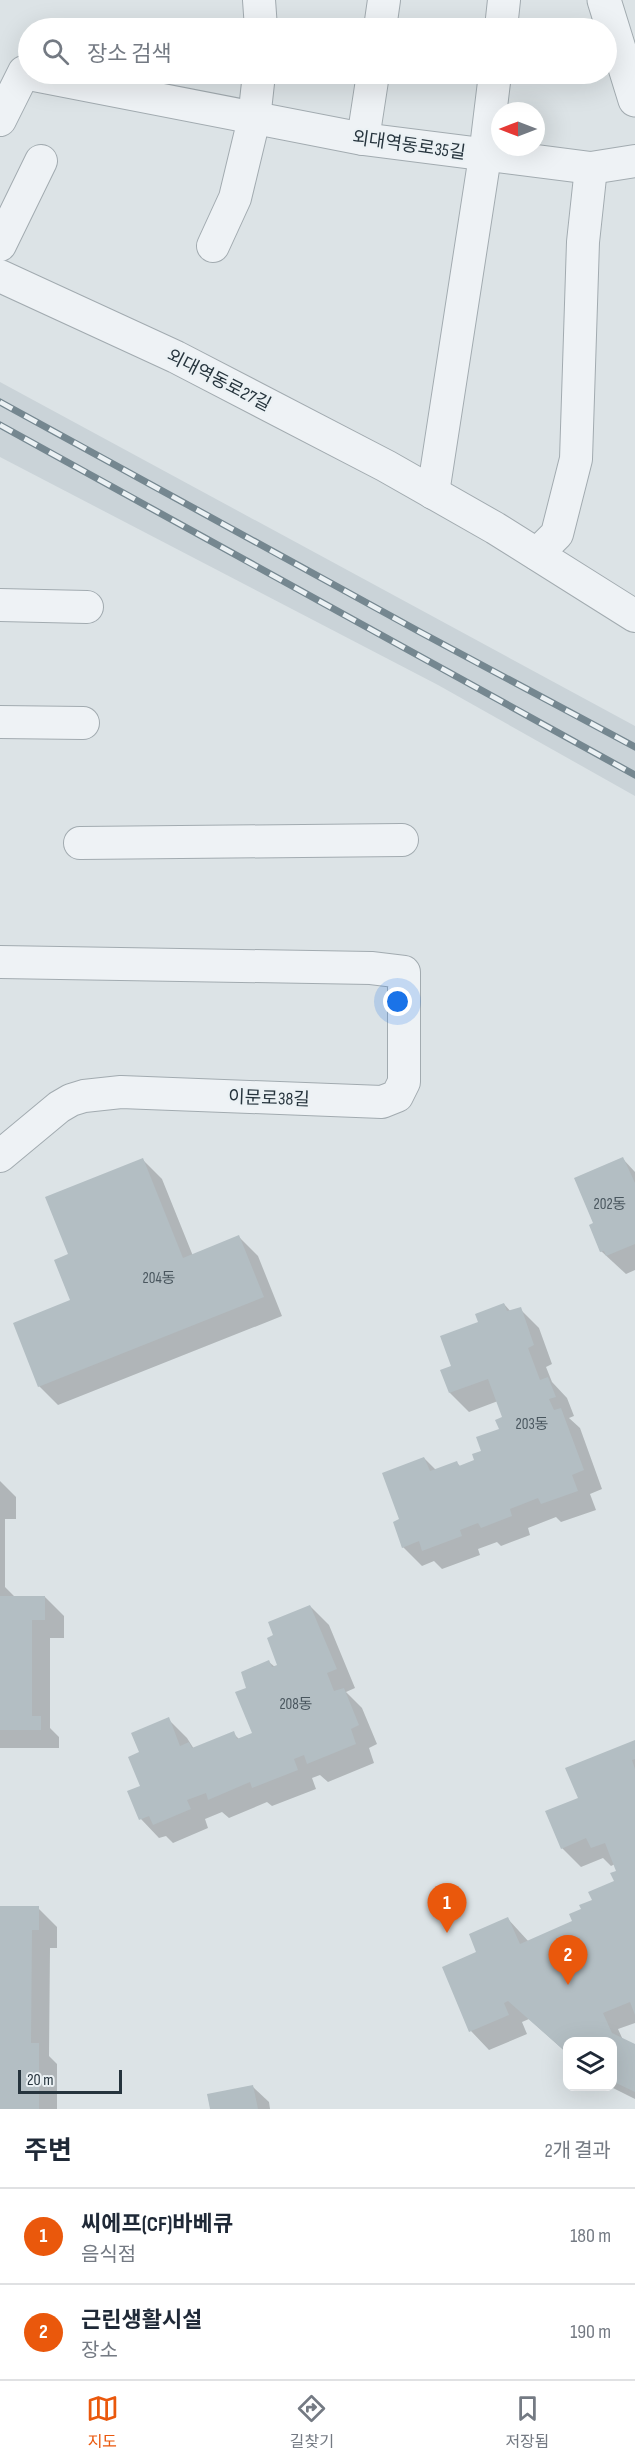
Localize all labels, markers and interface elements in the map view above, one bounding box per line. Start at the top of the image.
search box [18,18,617,84]
icon: search [39,35,72,68]
text: 장소 검색 [87,41,171,68]
north arrow [491,102,545,156]
street label: 외대역동로35길 [351,127,467,164]
street label: 외대역동로27길 [163,345,274,416]
your location [383,987,412,1016]
street label: 이문로38길 [228,1087,310,1110]
house number: 202동 [594,1195,626,1214]
house number: 204동 [143,1269,175,1288]
house number: 203동 [516,1415,548,1434]
house number: 208동 [279,1695,313,1714]
pin: 1 [428,1884,466,1933]
pin: 2 [548,1936,588,1985]
map controls [563,2037,617,2091]
button: layers [563,2037,617,2091]
scale bar [18,2067,122,2094]
text: 20 m [27,2071,54,2090]
text: 주변 [24,2136,72,2167]
text: 2개 결과 [544,2139,611,2163]
text: 씨에프(CF)바베큐 [81,2211,233,2238]
text: 1 [40,2224,47,2248]
text: 180 m [570,2224,611,2248]
text: 음식점 [81,2243,136,2267]
text: 근린생활시설 [81,2307,202,2334]
text: 2 [39,2320,48,2344]
text: 190 m [570,2320,611,2344]
text: 장소 [81,2339,118,2363]
tab: 지도 [86,2392,119,2452]
tab: 길찾기 [290,2392,334,2452]
tab: 저장됨 [505,2392,549,2452]

